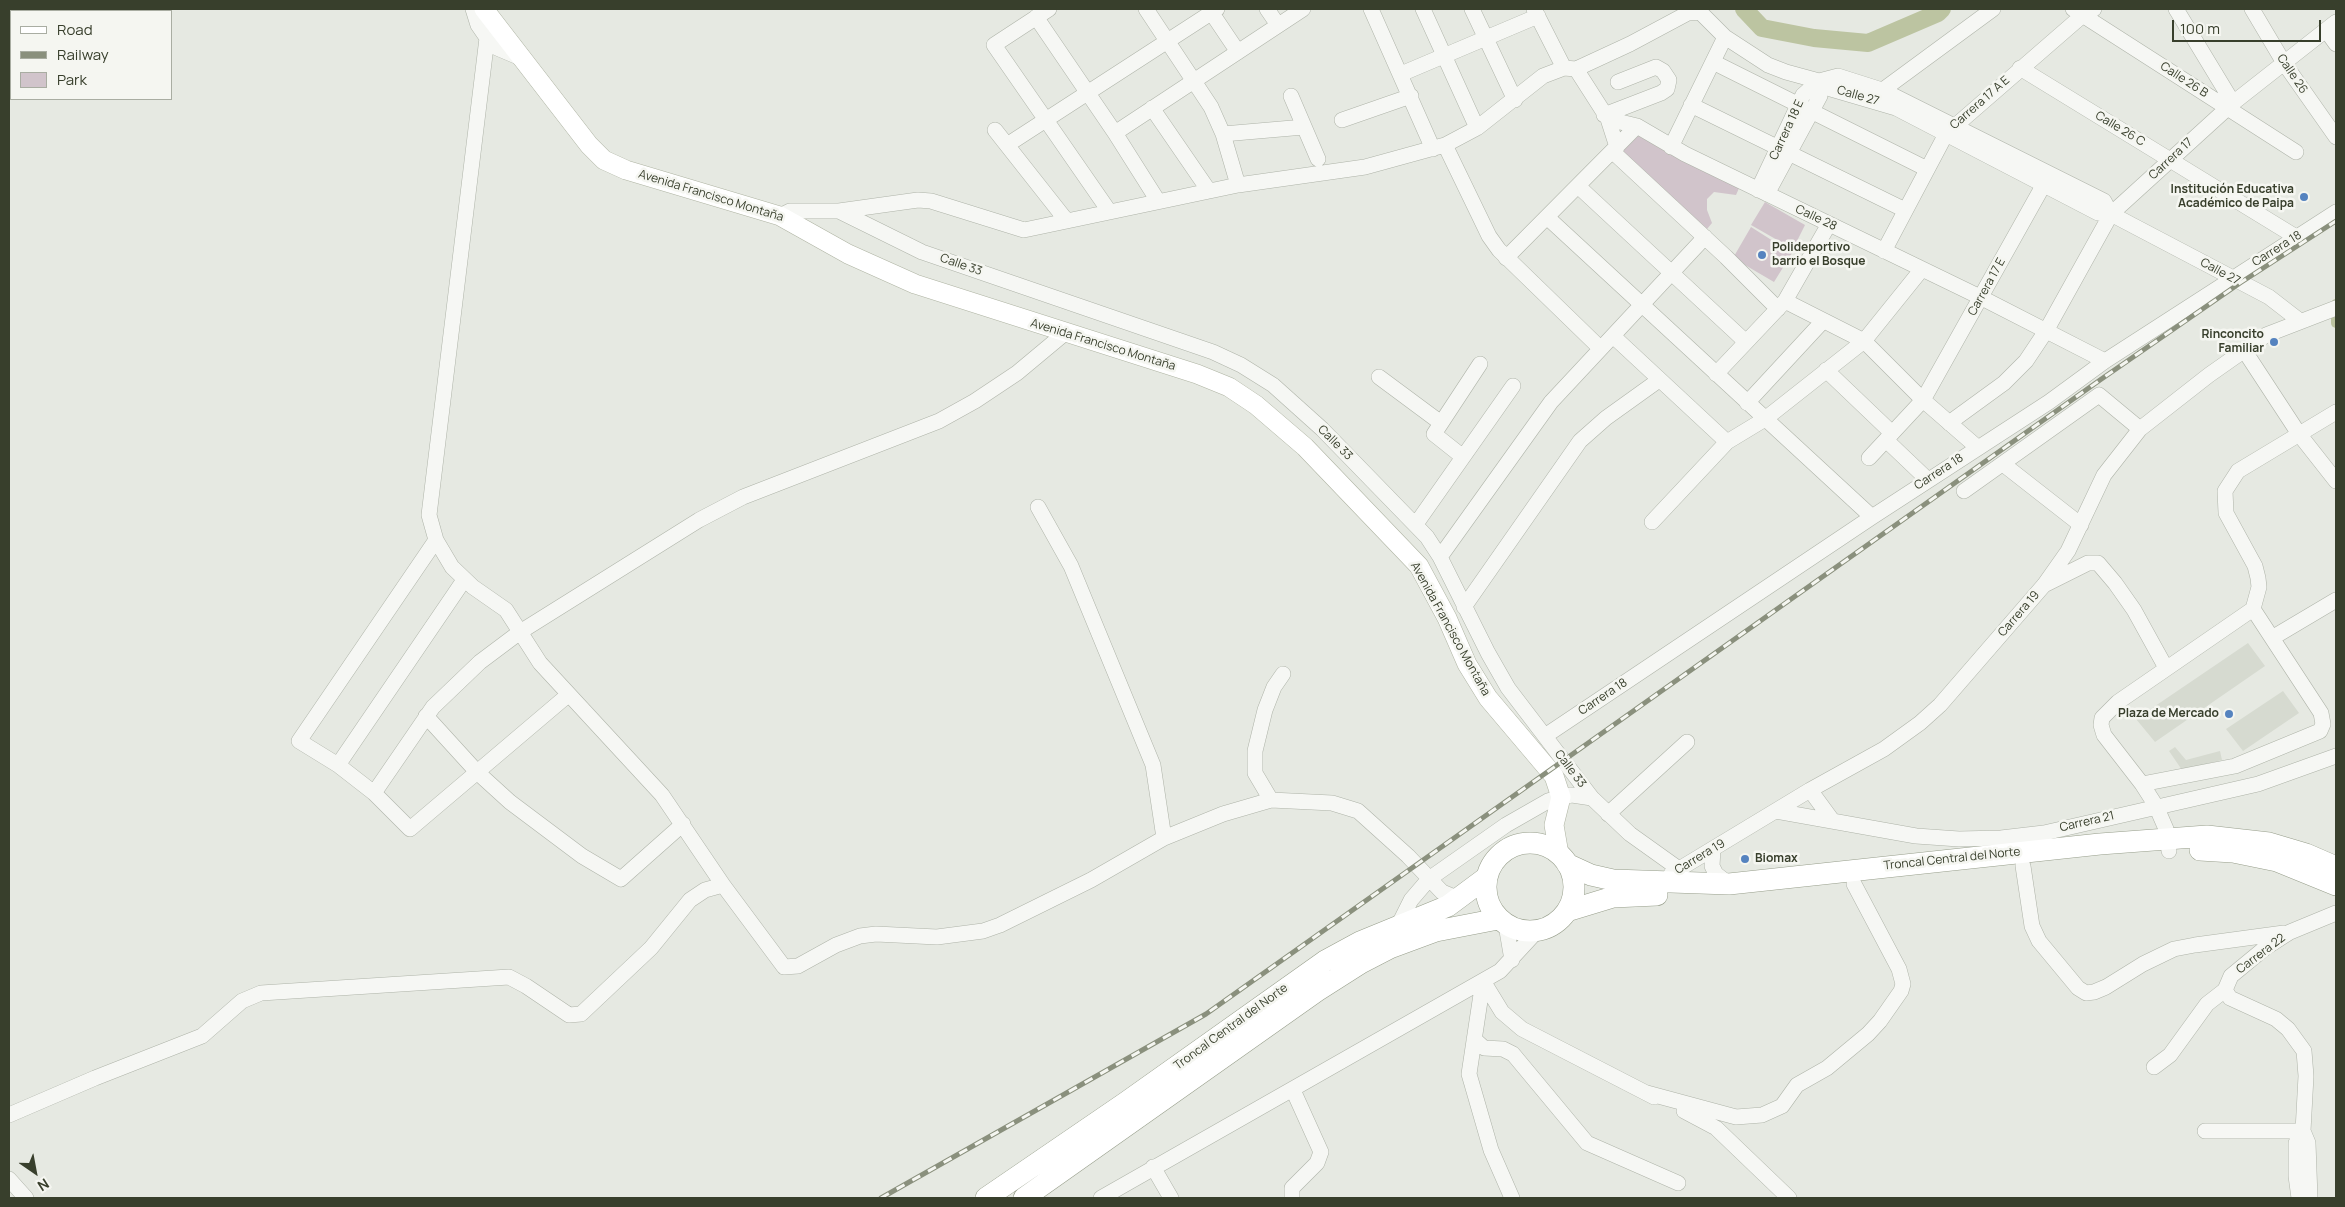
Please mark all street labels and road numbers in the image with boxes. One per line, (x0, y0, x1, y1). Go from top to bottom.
street label: Calle 26 (2274, 52, 2310, 96)
street label: Calle 26 B (2157, 59, 2211, 101)
street label: Carrera 17 A E (1947, 73, 2013, 133)
street label: Calle 27 (1835, 83, 1881, 109)
street label: Carrera 18 E (1767, 98, 1807, 162)
street label: Calle 26 C (2092, 109, 2148, 149)
street label: Carrera 17 (2146, 135, 2196, 183)
street label: Avenida Francisco Montaña (637, 167, 785, 225)
street label: Calle 28 (1793, 202, 1839, 234)
street label: Carrera 18 (2250, 228, 2304, 270)
street label: Calle 33 (938, 251, 984, 279)
street label: Carrera 17 E (1965, 256, 2009, 318)
street label: Calle 27 (2198, 256, 2242, 288)
street label: Avenida Francisco Montaña (1029, 316, 1177, 374)
street label: Calle 33 (1315, 423, 1355, 463)
street label: Carrera 18 (1912, 451, 1966, 493)
street label: Avenida Francisco Montaña (1407, 560, 1493, 698)
street label: Carrera 19 (1995, 588, 2043, 640)
street label: Carrera 18 (1576, 675, 1630, 719)
street label: Calle 33 (1551, 747, 1589, 791)
street label: Carrera 21 (2058, 809, 2116, 835)
street label: Carrera 19 (1672, 836, 1728, 878)
street label: Troncal Central del Norte (1883, 845, 2021, 873)
street label: Carrera 22 (2234, 931, 2288, 977)
street label: Troncal Central del Norte (1171, 981, 1291, 1073)

